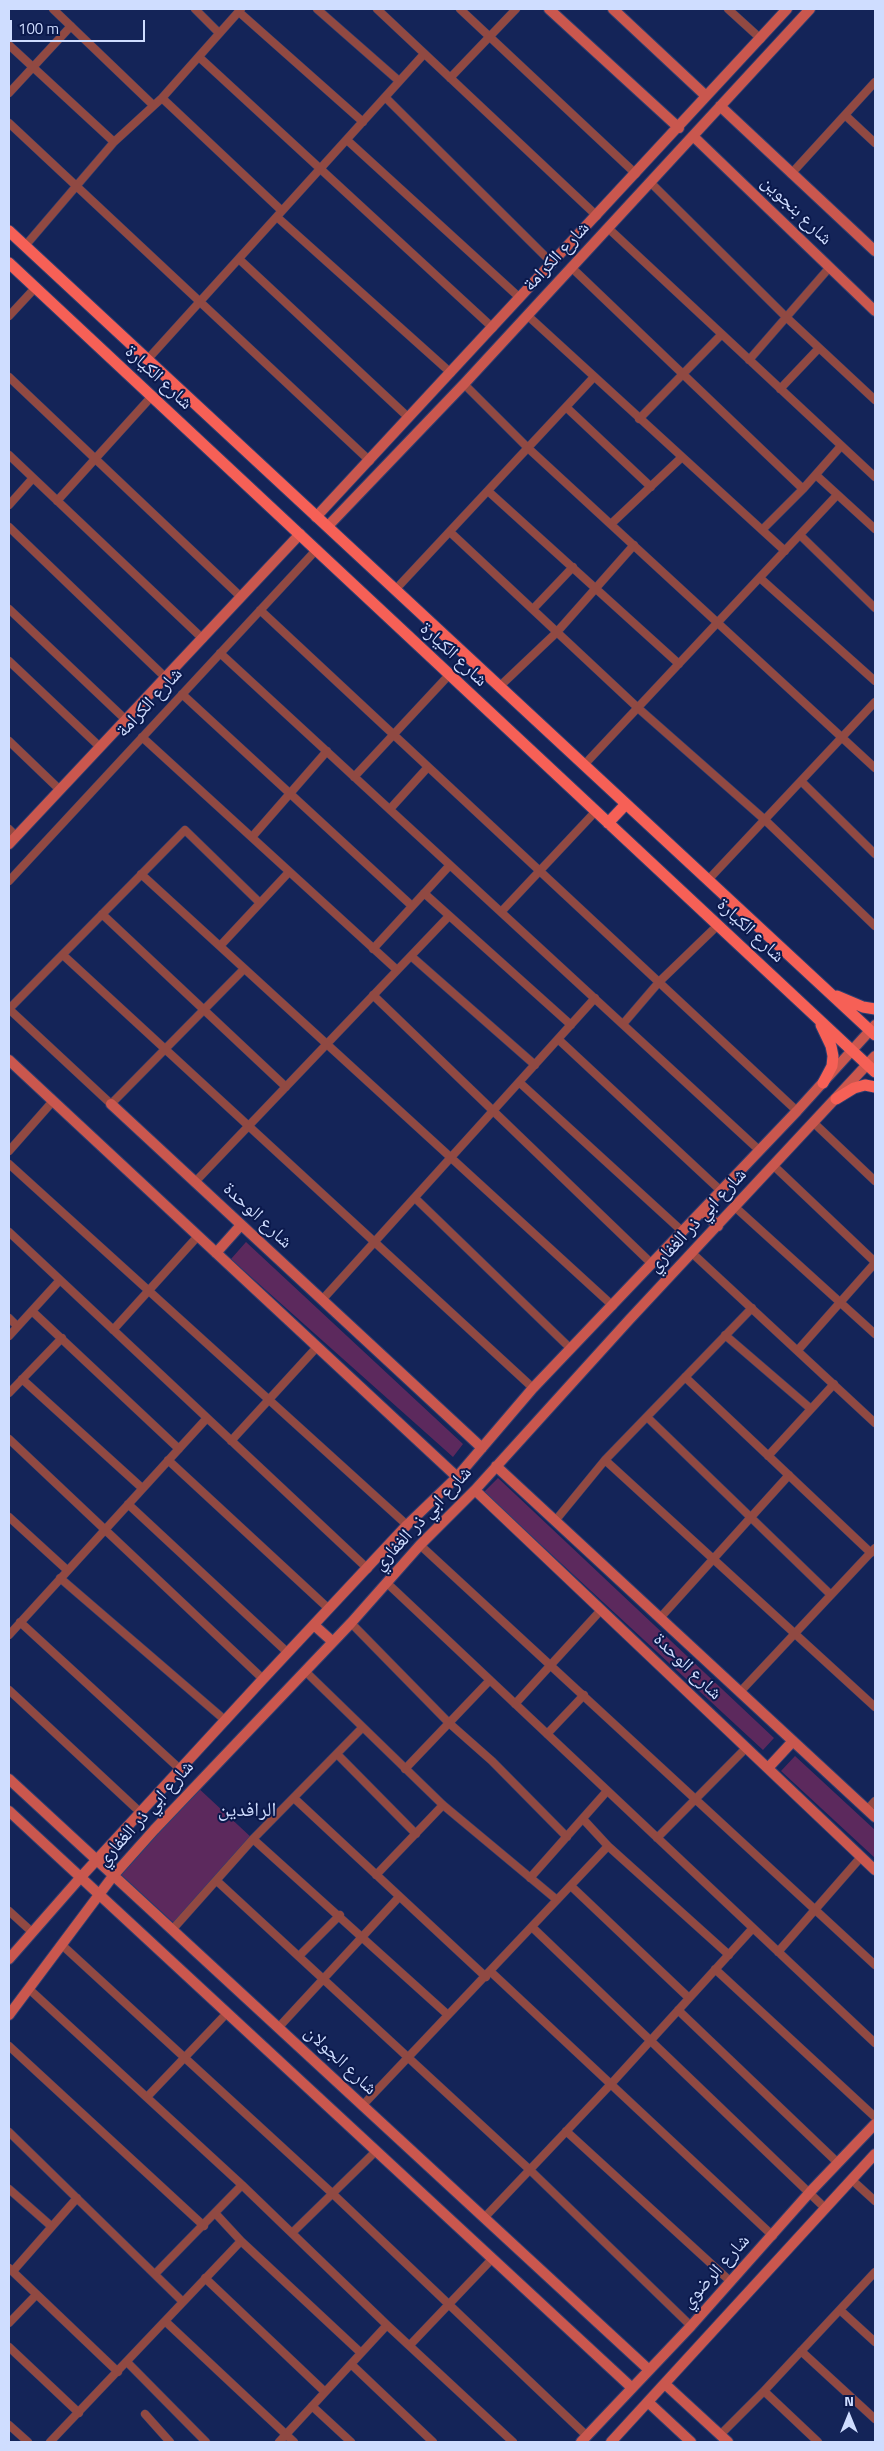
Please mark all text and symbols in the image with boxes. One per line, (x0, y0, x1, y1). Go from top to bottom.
scale bar (12, 10, 148, 42)
text: 100 m (18, 17, 59, 40)
street label: شارع بنجوين (756, 171, 836, 251)
street label: شارع الكرامة (519, 217, 595, 297)
street label: شارع الكيارة (119, 341, 197, 415)
street label: شارع الكيارة (414, 618, 492, 692)
street label: شارع الكرامة (112, 663, 188, 743)
street label: شارع الكيارة (711, 894, 789, 968)
street label: شارع ابي ذر الغفاري (644, 1164, 752, 1278)
street label: شارع الوحدة (218, 1178, 296, 1254)
street label: شارع ابي ذر الغفاري (369, 1462, 477, 1576)
street label: شارع الوحدة (648, 1629, 726, 1705)
street label: شارع ابي ذر الغفاري (93, 1756, 199, 1872)
district label: الرافدين (218, 1799, 276, 1823)
street label: شارع الجولان (299, 2022, 381, 2100)
street label: شارع الرضوي (677, 2230, 755, 2314)
text: N (844, 2390, 854, 2411)
north arrow (824, 2391, 874, 2441)

